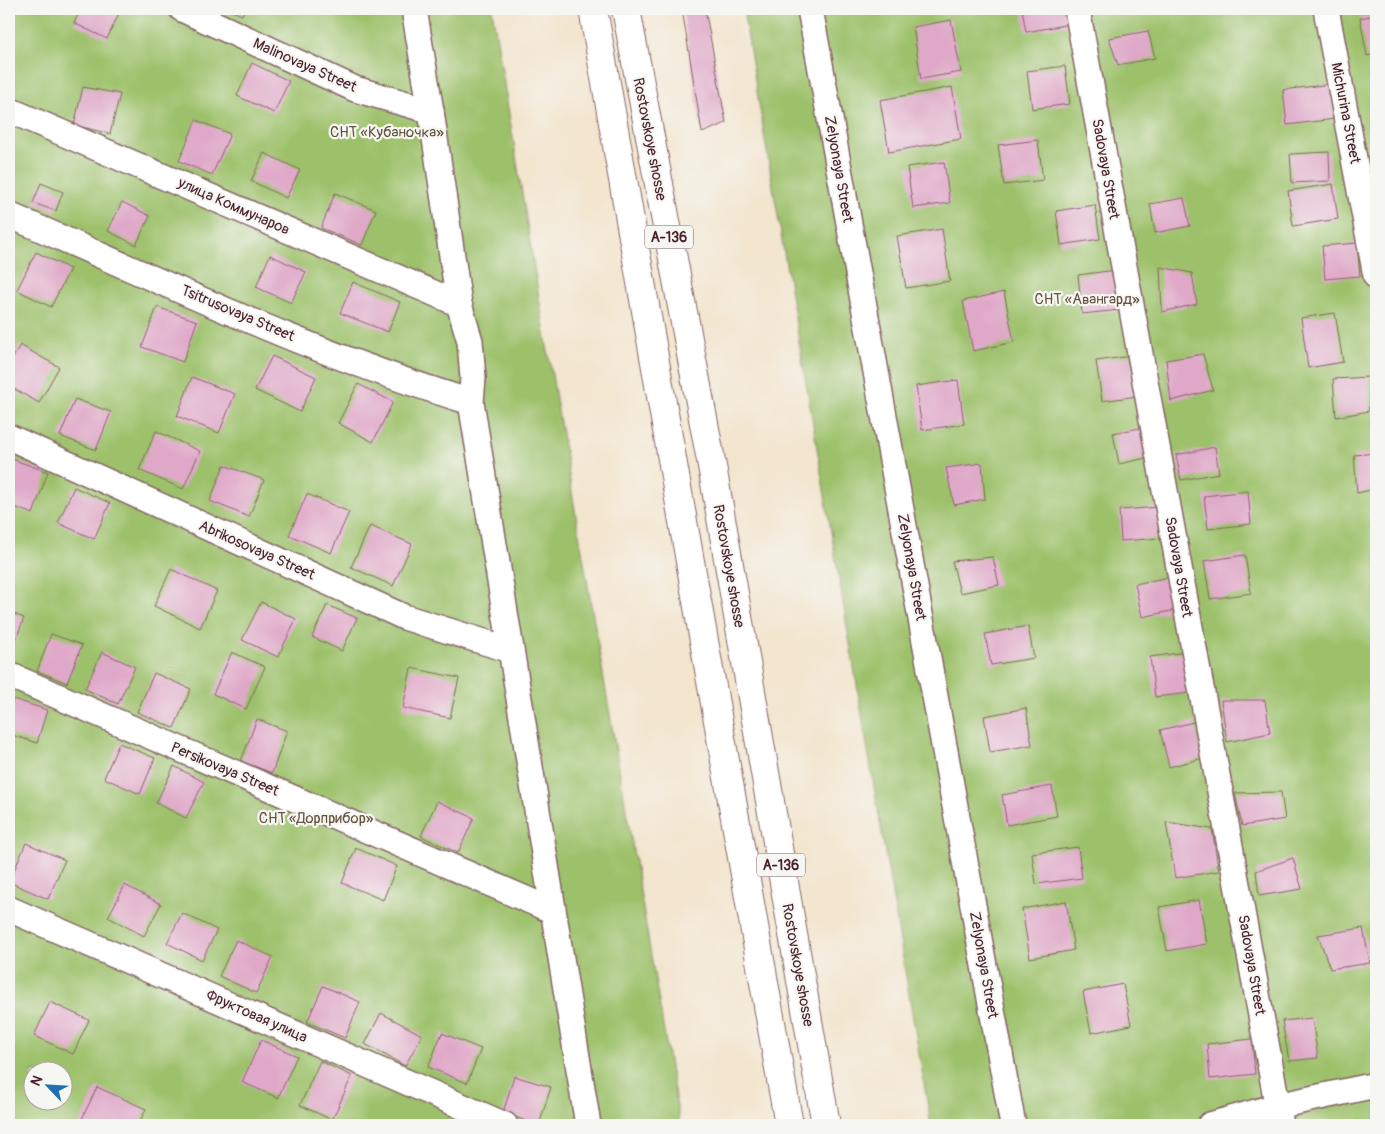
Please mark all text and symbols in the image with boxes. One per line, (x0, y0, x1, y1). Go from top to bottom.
street label: Malinovaya Street (250, 34, 361, 97)
street label: Michurina Street (1326, 61, 1365, 166)
street label: Rostovskoye shosse (628, 76, 671, 203)
street label: Zelyonaya Street (820, 114, 857, 225)
street label: Sadovaya Street (1087, 117, 1124, 222)
park label: СНТ «Кубаночка» (330, 123, 444, 142)
street label: улица Коммунаров (174, 173, 293, 240)
road number: А-136 (645, 226, 693, 248)
street label: Tsitrusovaya Street (178, 281, 298, 346)
park label: СНТ «Авангард» (1034, 290, 1140, 309)
street label: Rostovskoye shosse (708, 503, 749, 630)
street label: Zelyonaya Street (893, 512, 930, 623)
street label: Sadovaya Street (1160, 515, 1197, 620)
street label: Abrikosovaya Street (196, 516, 319, 585)
street label: Persikovaya Street (168, 738, 283, 801)
park label: СНТ «Дорприбор» (259, 809, 374, 828)
road number: А-136 (757, 854, 805, 876)
street label: Rostovskoye shosse (777, 902, 818, 1029)
street label: Zelyonaya Street (965, 910, 1002, 1021)
street label: Sadovaya Street (1233, 913, 1270, 1018)
street label: Фруктовая улица (203, 986, 310, 1047)
north arrow (22, 1062, 72, 1112)
text: N (27, 1073, 46, 1089)

